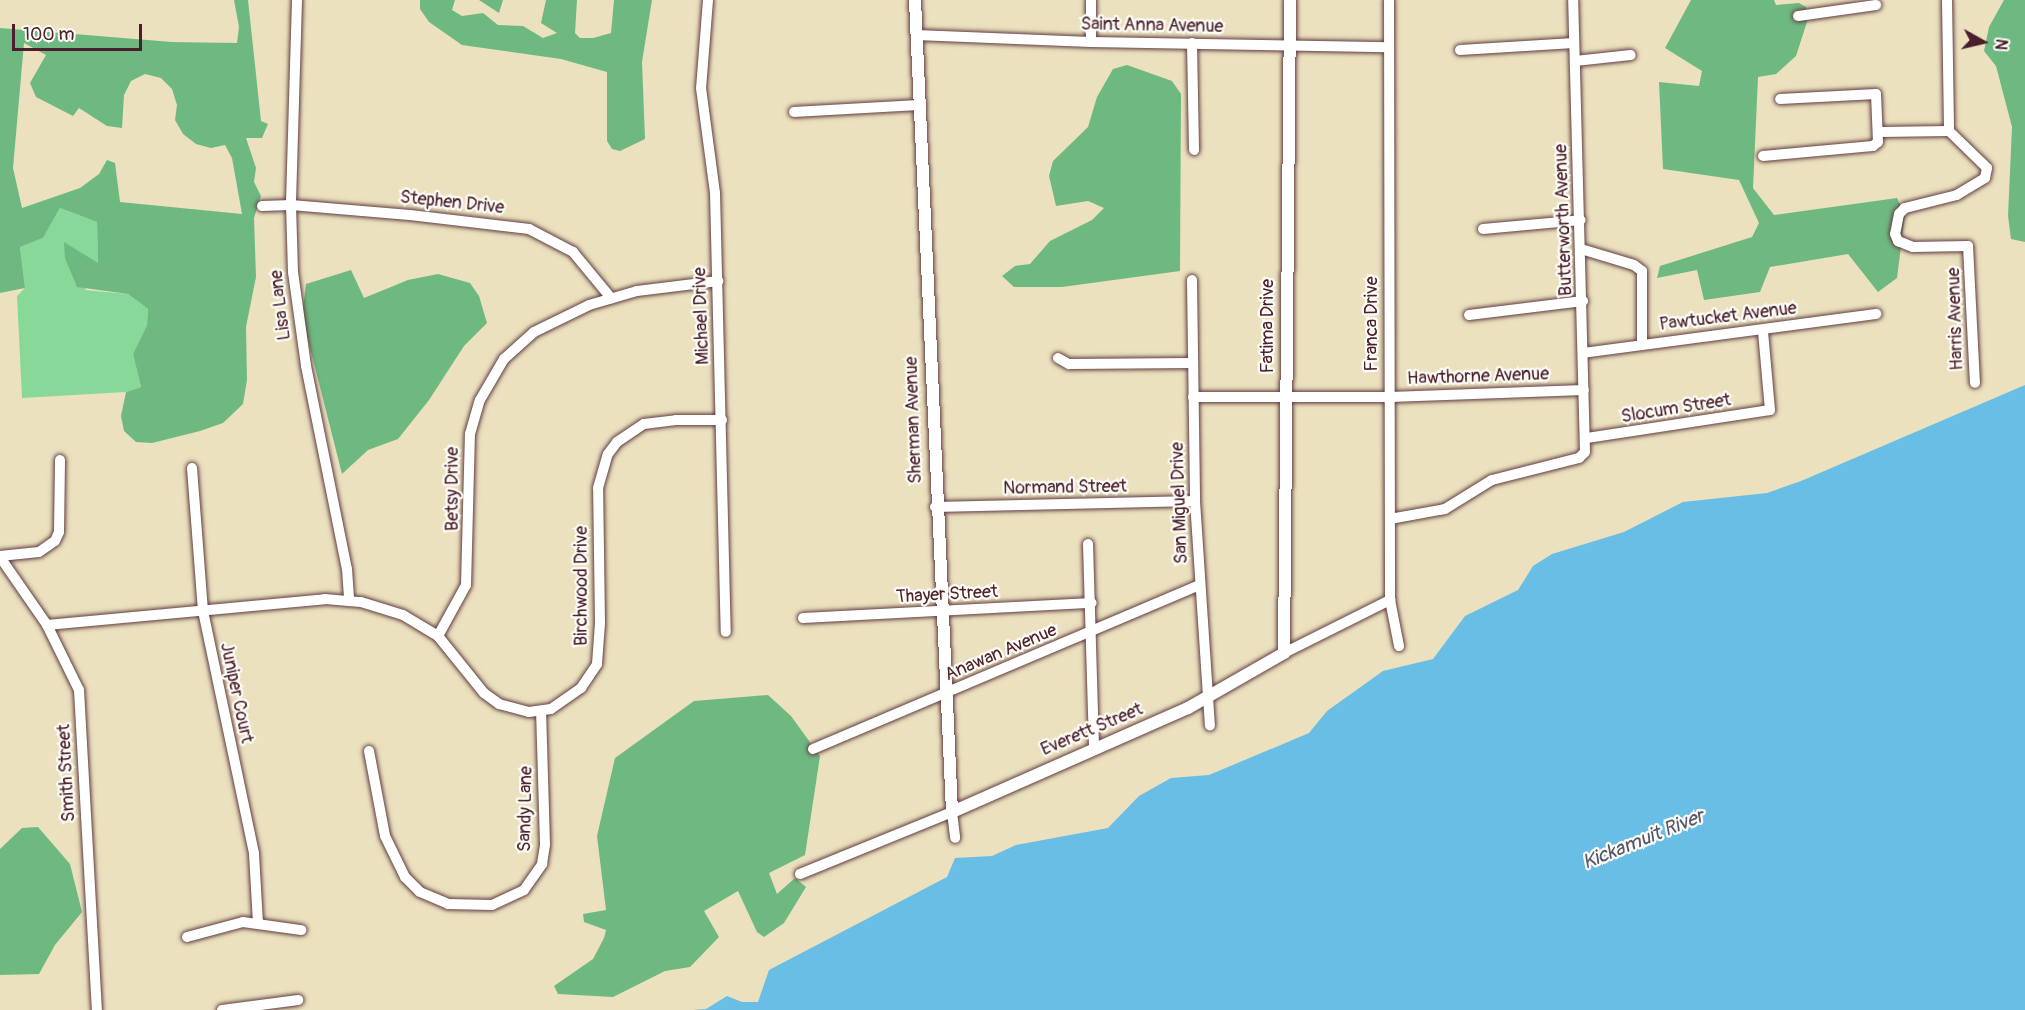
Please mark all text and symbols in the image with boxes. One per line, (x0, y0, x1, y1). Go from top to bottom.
scale bar (15, 12, 146, 50)
north arrow (1953, 12, 2013, 72)
street label: Saint Anna Avenue (1080, 14, 1224, 38)
text: 100 m (23, 23, 75, 46)
text: N (1990, 38, 2011, 51)
street label: Butterworth Avenue (1551, 144, 1577, 296)
street label: Stephen Drive (399, 187, 505, 219)
street label: Michael Drive (690, 267, 714, 365)
street label: Harris Avenue (1943, 267, 1969, 371)
street label: Lisa Lane (266, 269, 296, 341)
street label: Franca Drive (1361, 276, 1383, 372)
street label: Fatima Drive (1257, 279, 1279, 373)
street label: Pawtucket Avenue (1658, 298, 1798, 336)
street label: Sherman Avenue (901, 356, 927, 484)
street label: Hawthorne Avenue (1407, 364, 1549, 390)
street label: Slocum Street (1620, 390, 1732, 428)
street label: San Miguel Drive (1167, 442, 1193, 564)
street label: Betsy Drive (442, 447, 464, 531)
street label: Normand Street (1003, 476, 1127, 500)
street label: Birchwood Drive (571, 526, 593, 646)
street label: Thayer Street (895, 582, 999, 608)
street label: Anawan Avenue (942, 620, 1060, 686)
street label: Juniper Court (215, 641, 257, 745)
street label: Everett Street (1038, 699, 1146, 761)
street label: Smith Street (54, 723, 80, 823)
street label: Sandy Lane (514, 766, 538, 852)
water label: Kickamuit River (1579, 804, 1707, 874)

